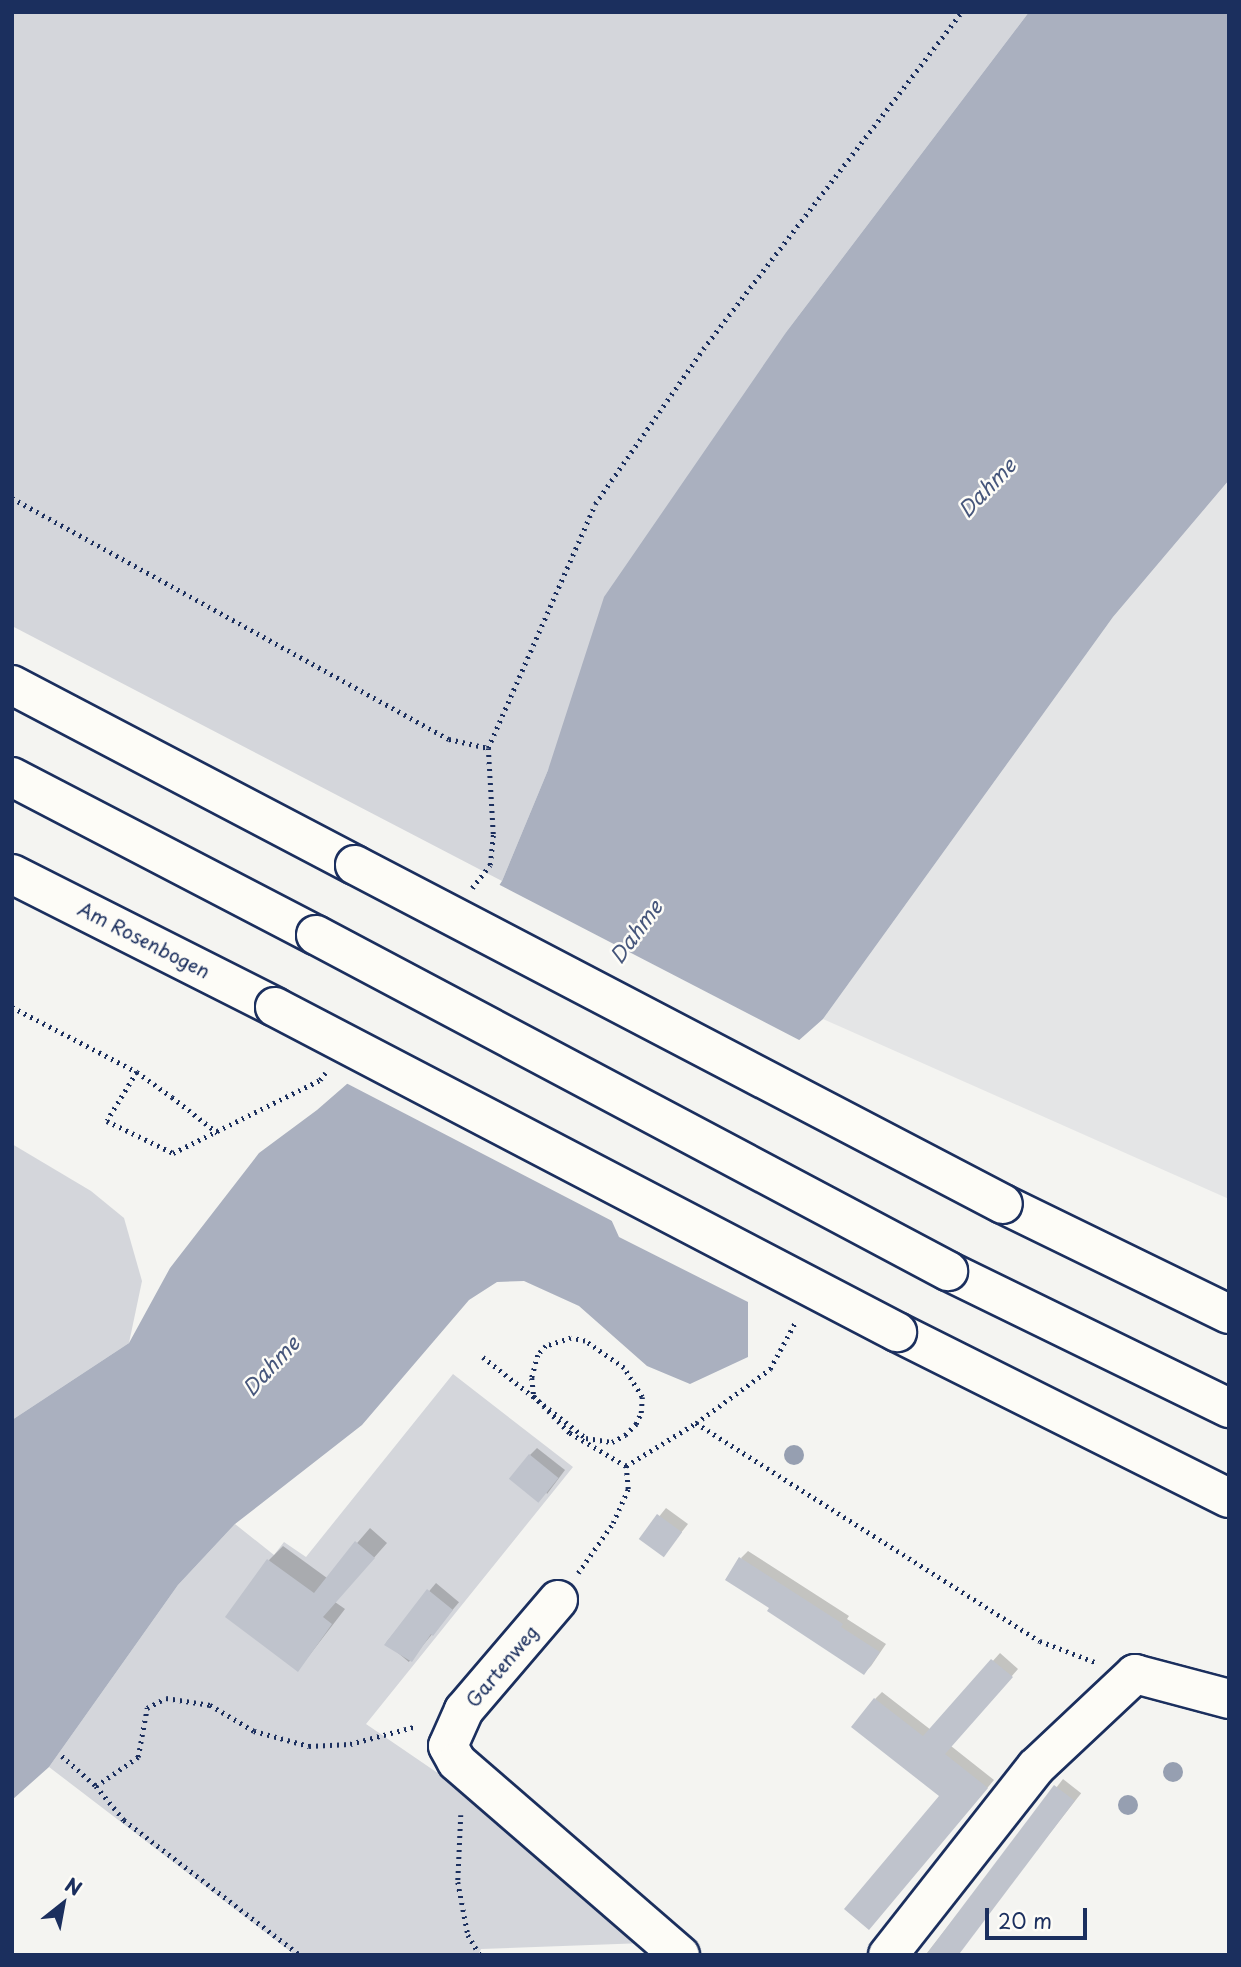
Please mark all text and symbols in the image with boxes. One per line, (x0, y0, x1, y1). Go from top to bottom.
water label: Dahme (952, 452, 1020, 522)
water label: Dahme (603, 895, 667, 967)
street label: Am Rosenbogen (73, 897, 215, 983)
water label: Dahme (236, 1330, 304, 1400)
street label: Gartenweg (461, 1620, 543, 1712)
north arrow (28, 1869, 98, 1939)
text: N (60, 1870, 87, 1902)
scale bar (989, 1894, 1090, 1938)
text: 20 m (998, 1904, 1052, 1936)

